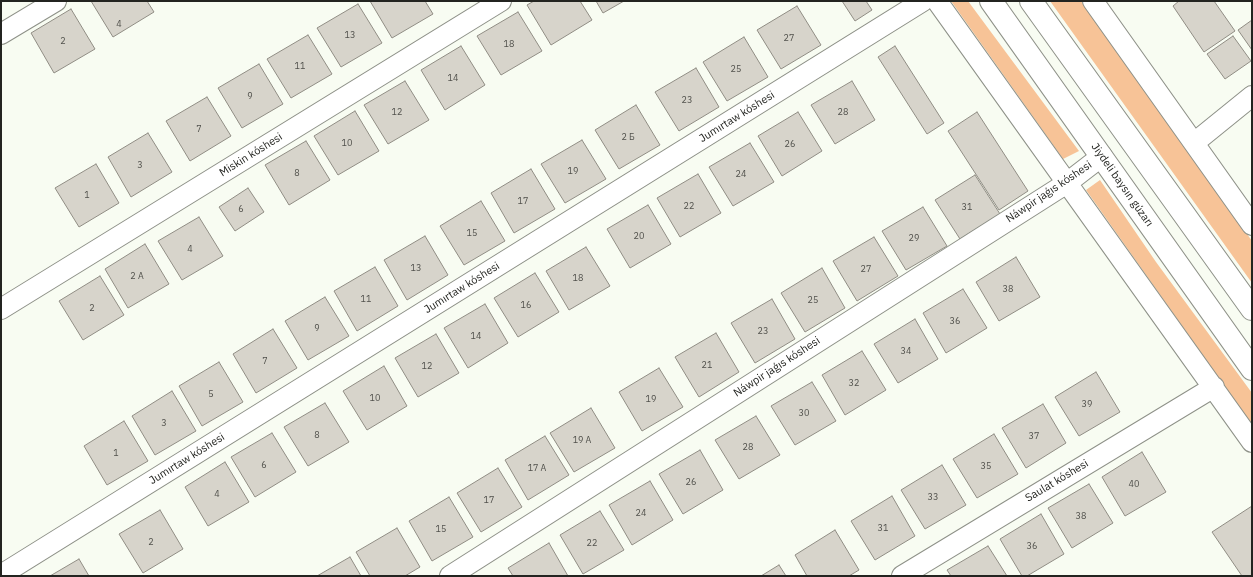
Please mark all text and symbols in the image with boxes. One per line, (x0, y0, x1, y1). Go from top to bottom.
house number: 4 (116, 19, 122, 29)
house number: 13 (345, 30, 355, 40)
house number: 27 (784, 33, 794, 43)
house number: 2 (60, 36, 66, 46)
house number: 18 (504, 39, 514, 49)
house number: 11 (295, 61, 305, 71)
house number: 25 (731, 64, 741, 74)
house number: 14 (448, 73, 458, 83)
street label: Jumırtaw kóshesi (697, 88, 777, 146)
house number: 9 (247, 91, 253, 101)
house number: 23 (682, 95, 692, 105)
house number: 12 (392, 107, 402, 117)
house number: 28 (838, 107, 848, 117)
house number: 7 (196, 124, 202, 134)
street label: Miskin kóshesi (217, 130, 285, 180)
house number: 2 Б (621, 132, 635, 142)
house number: 10 (342, 138, 352, 148)
house number: 26 (785, 139, 795, 149)
street label: Jiydeli baysın gúzarı (1088, 141, 1156, 229)
street label: Náwpir jaǵıs kóshesi (1004, 158, 1094, 226)
house number: 3 (137, 160, 143, 170)
house number: 19 (568, 166, 578, 176)
house number: 8 (294, 168, 300, 178)
house number: 24 (736, 169, 746, 179)
house number: 1 (84, 190, 90, 200)
house number: 17 (518, 196, 528, 206)
house number: 22 (684, 201, 694, 211)
house number: 31 (962, 202, 972, 212)
house number: 6 (238, 204, 244, 214)
house number: 15 (467, 228, 477, 238)
house number: 20 (634, 231, 644, 241)
house number: 29 (909, 233, 919, 243)
house number: 4 (187, 244, 193, 254)
street label: Jumırtaw kóshesi (422, 259, 502, 317)
house number: 13 (411, 263, 421, 273)
house number: 27 (861, 264, 871, 274)
house number: 2 А (130, 271, 144, 281)
house number: 18 (573, 273, 583, 283)
house number: 38 (1003, 284, 1013, 294)
house number: 11 (361, 294, 371, 304)
house number: 25 (808, 295, 818, 305)
house number: 16 (521, 300, 531, 310)
house number: 2 (89, 303, 95, 313)
house number: 36 (950, 316, 960, 326)
house number: 9 (314, 323, 320, 333)
house number: 23 (758, 326, 768, 336)
house number: 14 (471, 331, 481, 341)
street label: Náwpir jaǵıs kóshesi (731, 334, 823, 400)
house number: 34 (901, 346, 911, 356)
house number: 7 (262, 356, 268, 366)
house number: 21 (702, 360, 712, 370)
house number: 12 (422, 361, 432, 371)
house number: 32 (849, 378, 859, 388)
house number: 5 (208, 389, 214, 399)
house number: 10 (370, 393, 380, 403)
house number: 19 (646, 394, 656, 404)
house number: 39 (1082, 399, 1092, 409)
house number: 30 (799, 408, 809, 418)
house number: 3 (161, 418, 167, 428)
street label: Jumırtaw kóshesi (147, 430, 227, 488)
house number: 8 (314, 430, 320, 440)
house number: 37 (1029, 431, 1039, 441)
house number: 19 А (573, 435, 591, 445)
house number: 28 (743, 442, 753, 452)
house number: 1 (113, 448, 119, 458)
street label: Saulat kóshesi (1023, 457, 1091, 505)
house number: 6 (261, 460, 267, 470)
house number: 35 (981, 461, 991, 471)
house number: 17 А (528, 463, 546, 473)
house number: 26 (686, 477, 696, 487)
house number: 40 (1129, 479, 1139, 489)
house number: 4 (214, 489, 220, 499)
house number: 33 (928, 492, 938, 502)
house number: 17 (484, 495, 494, 505)
house number: 24 (636, 508, 646, 518)
house number: 38 (1076, 511, 1086, 521)
house number: 31 (878, 523, 888, 533)
house number: 15 (436, 524, 446, 534)
house number: 2 (148, 537, 154, 547)
house number: 22 (587, 538, 597, 548)
house number: 36 (1027, 541, 1037, 551)

